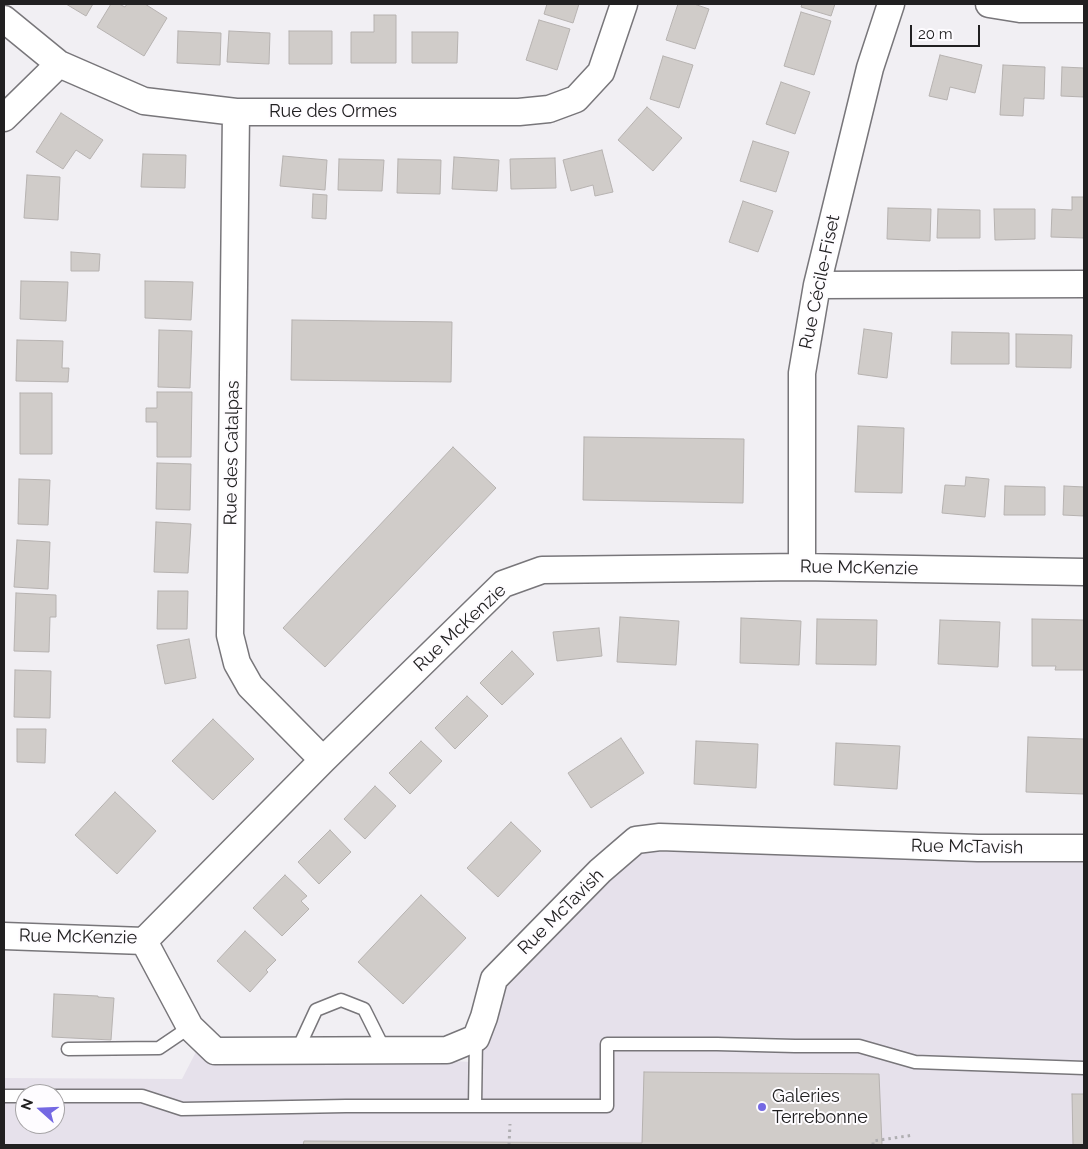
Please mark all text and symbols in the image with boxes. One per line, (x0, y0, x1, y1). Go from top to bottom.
scale bar (913, 15, 983, 47)
text: 20 m (918, 25, 953, 43)
street label: Rue des Ormes (269, 101, 397, 123)
street label: Rue Cécile-Fiset (795, 213, 845, 351)
street label: Rue des Catalpas (220, 380, 244, 526)
street label: Rue McKenzie (800, 556, 918, 580)
street label: Rue McKenzie (409, 580, 511, 676)
street label: Rue McTavish (911, 835, 1023, 859)
street label: Rue McTavish (514, 865, 608, 959)
street label: Rue McKenzie (19, 925, 137, 949)
north arrow (15, 1084, 65, 1134)
place label: Galeries Terrebonne (772, 1086, 868, 1128)
text: N (17, 1096, 36, 1112)
marker: Galeries Terrebonne (756, 1101, 768, 1113)

